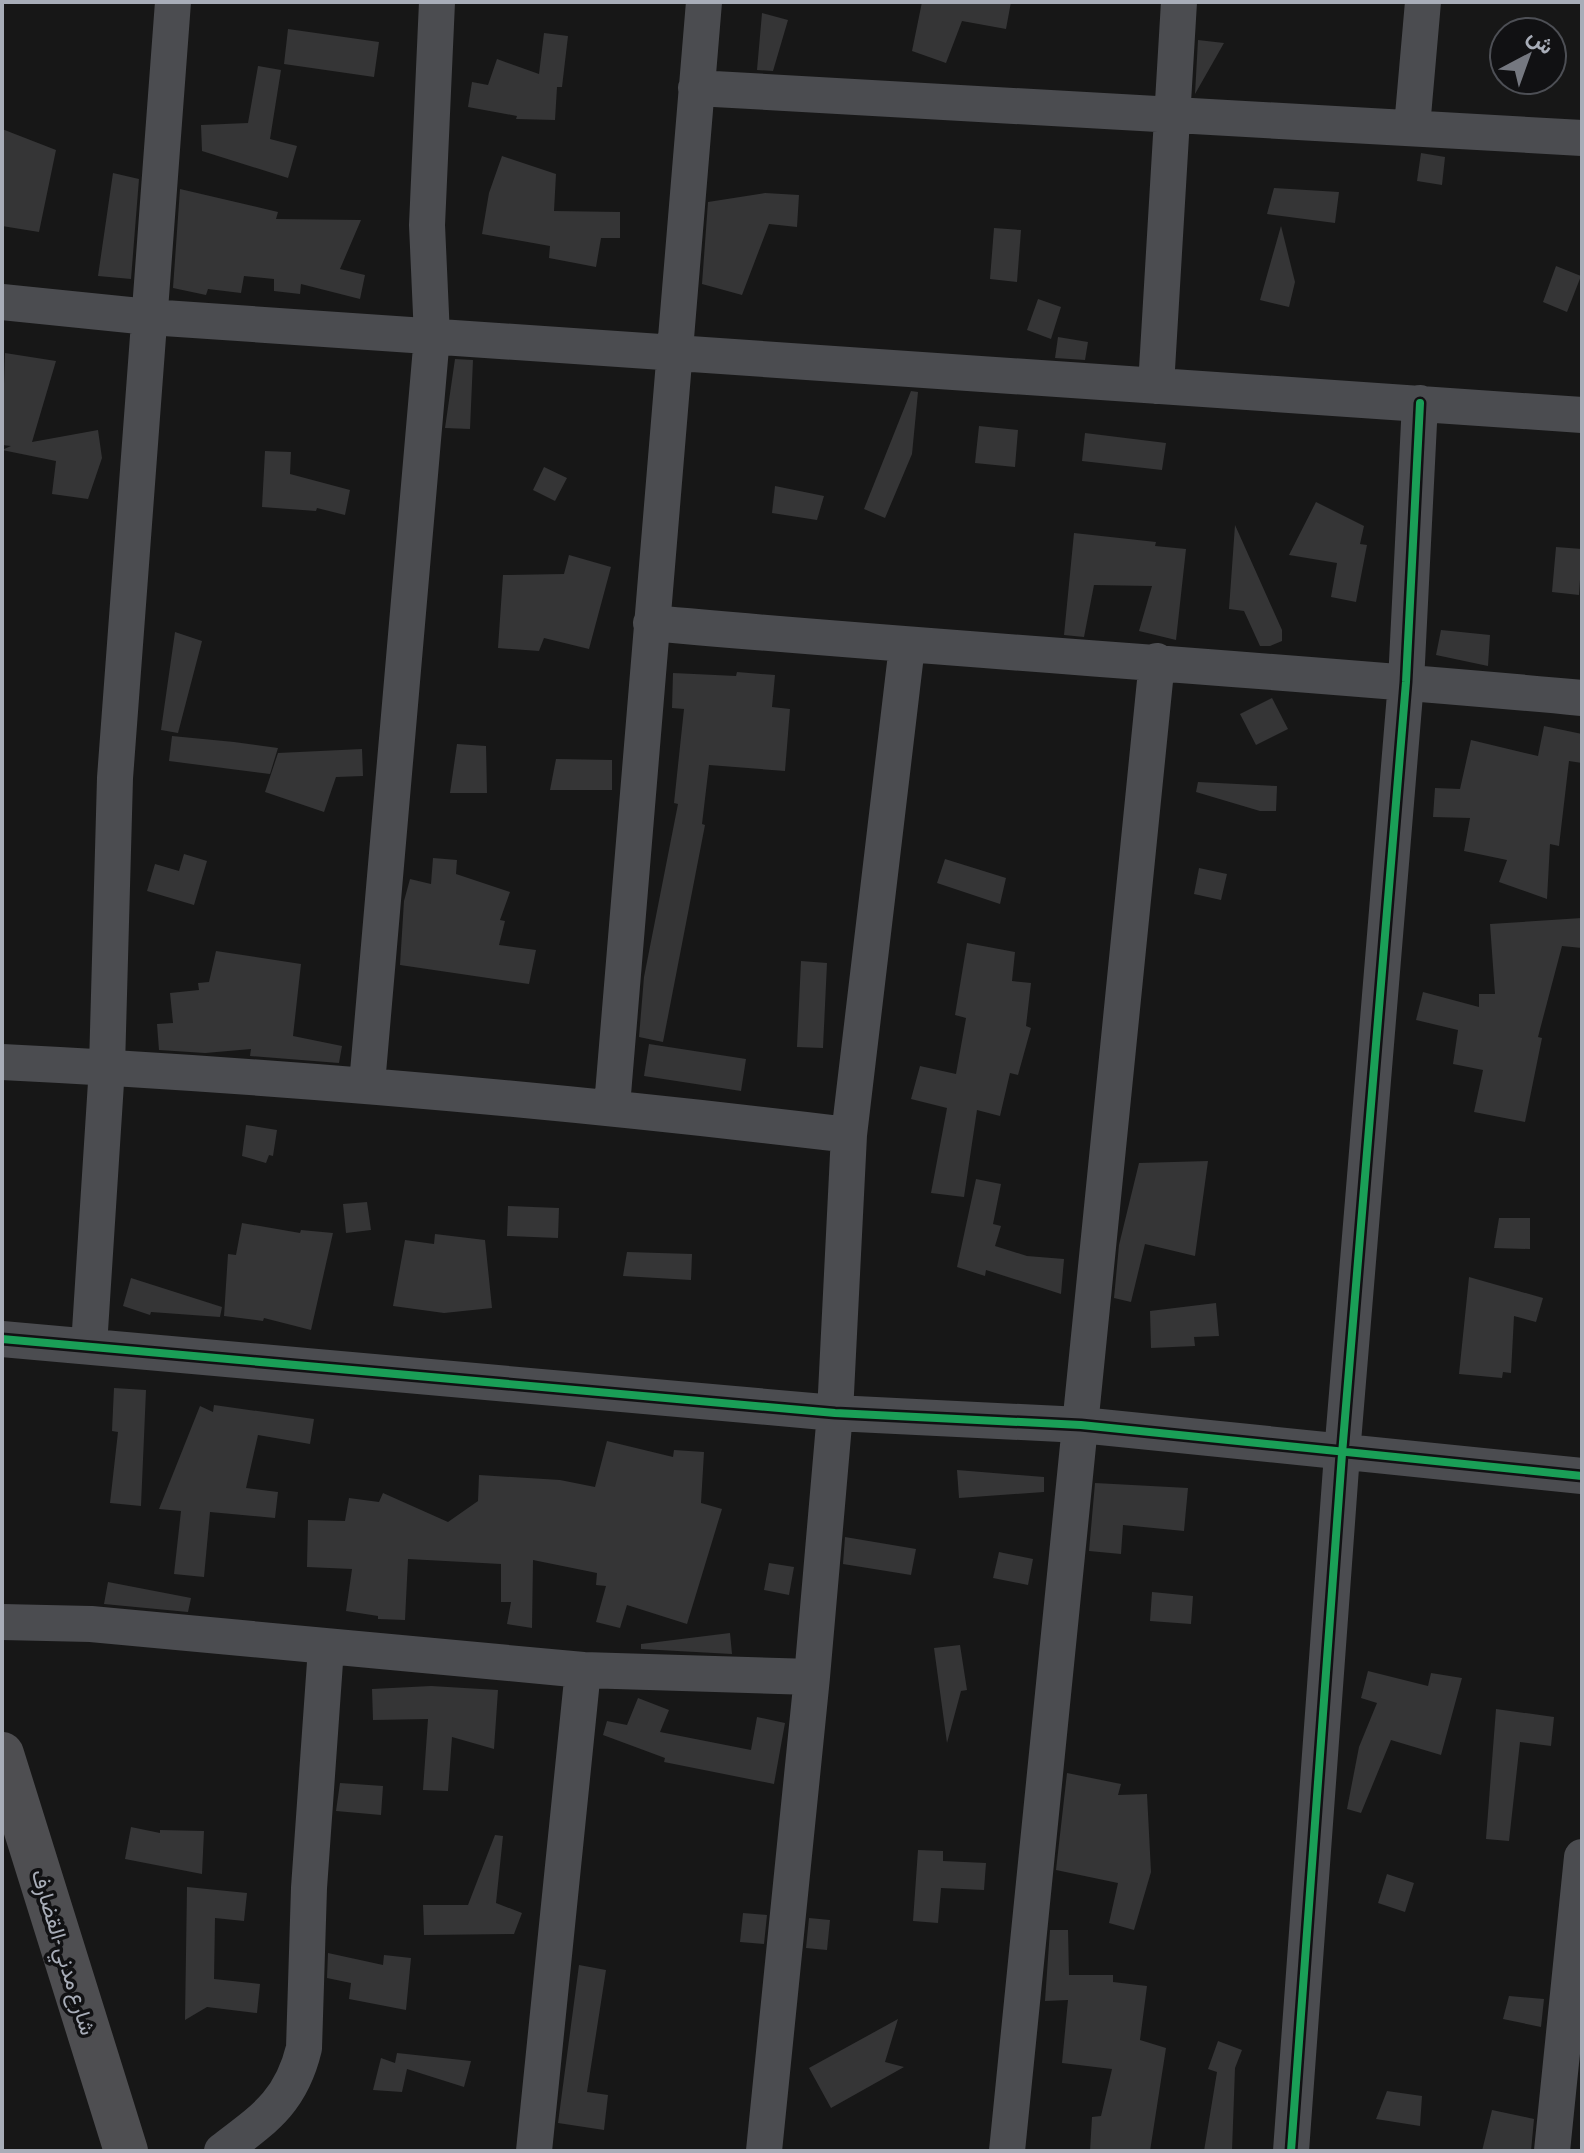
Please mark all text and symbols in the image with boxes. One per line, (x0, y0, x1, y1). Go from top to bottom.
north arrow (1488, 16, 1568, 96)
text: ش (1522, 22, 1560, 60)
street label: شارع مدني -القضارف (21, 1866, 102, 2040)

